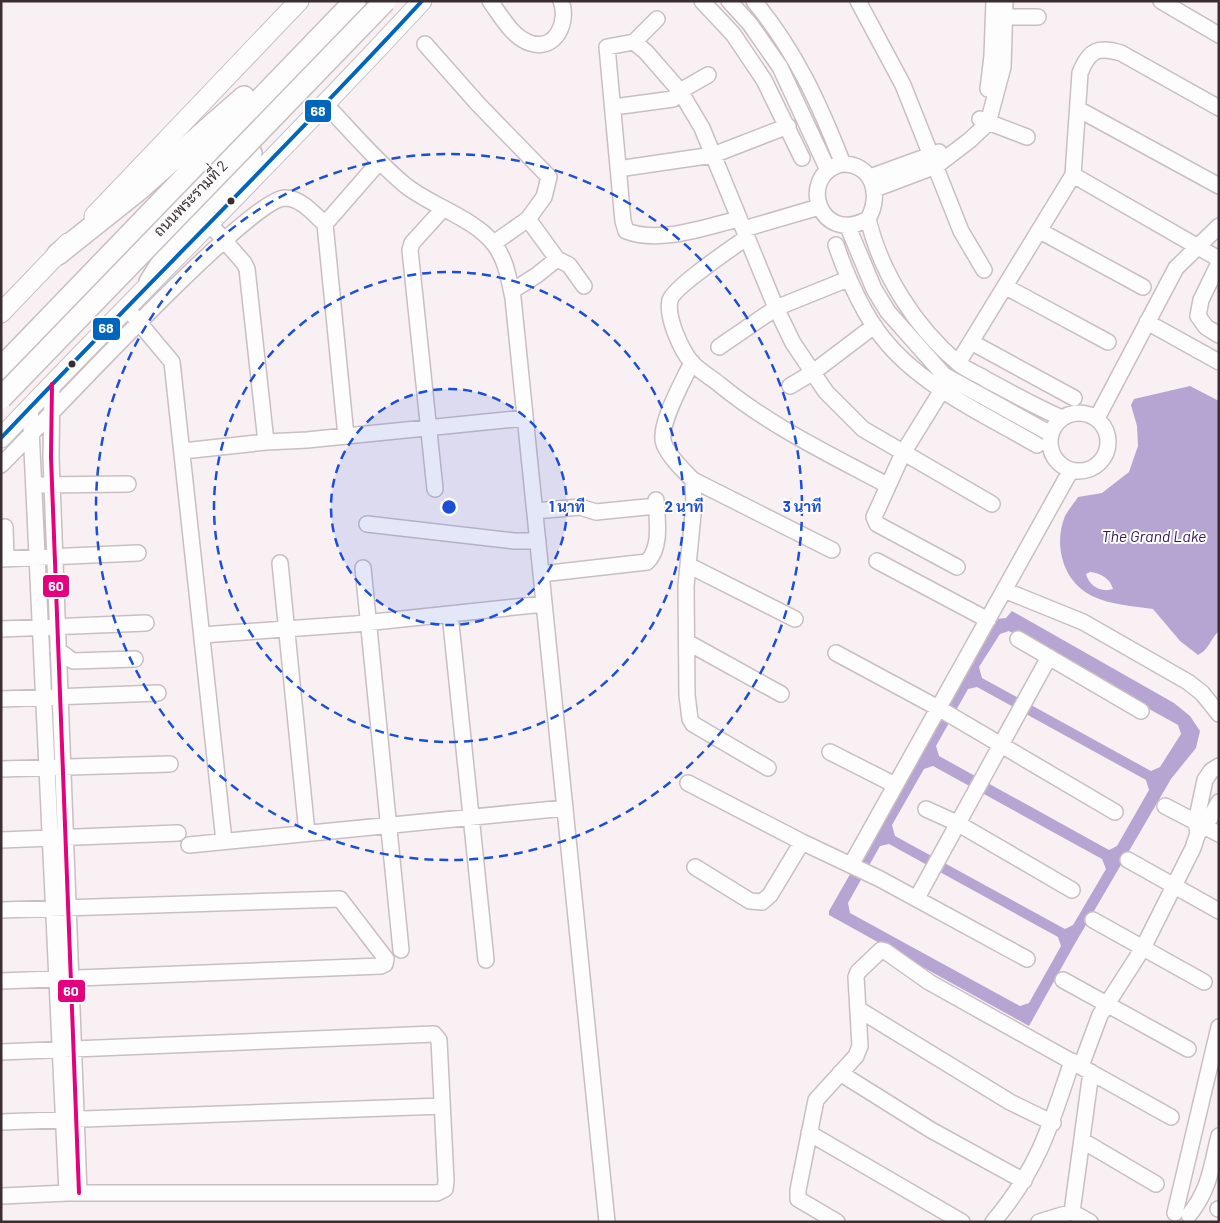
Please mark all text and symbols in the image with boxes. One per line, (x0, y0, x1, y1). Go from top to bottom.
line badge: 68 (304, 99, 332, 123)
text: 68 (310, 102, 326, 119)
street label: ถนนพระรามที่ 2 (146, 153, 231, 240)
unlabelled marker (226, 196, 236, 206)
line badge: 68 (92, 317, 121, 341)
text: 68 (98, 319, 114, 336)
unlabelled marker (67, 359, 77, 369)
text: 1 นาที (549, 497, 585, 515)
text: 2 นาที (665, 497, 704, 515)
text: 3 นาที (783, 497, 821, 515)
centre of rings (440, 498, 458, 516)
water label: The Grand Lake (1102, 526, 1206, 545)
line badge: 60 (42, 574, 70, 598)
text: 60 (48, 577, 64, 594)
line badge: 60 (57, 979, 86, 1003)
text: 60 (63, 982, 79, 999)

